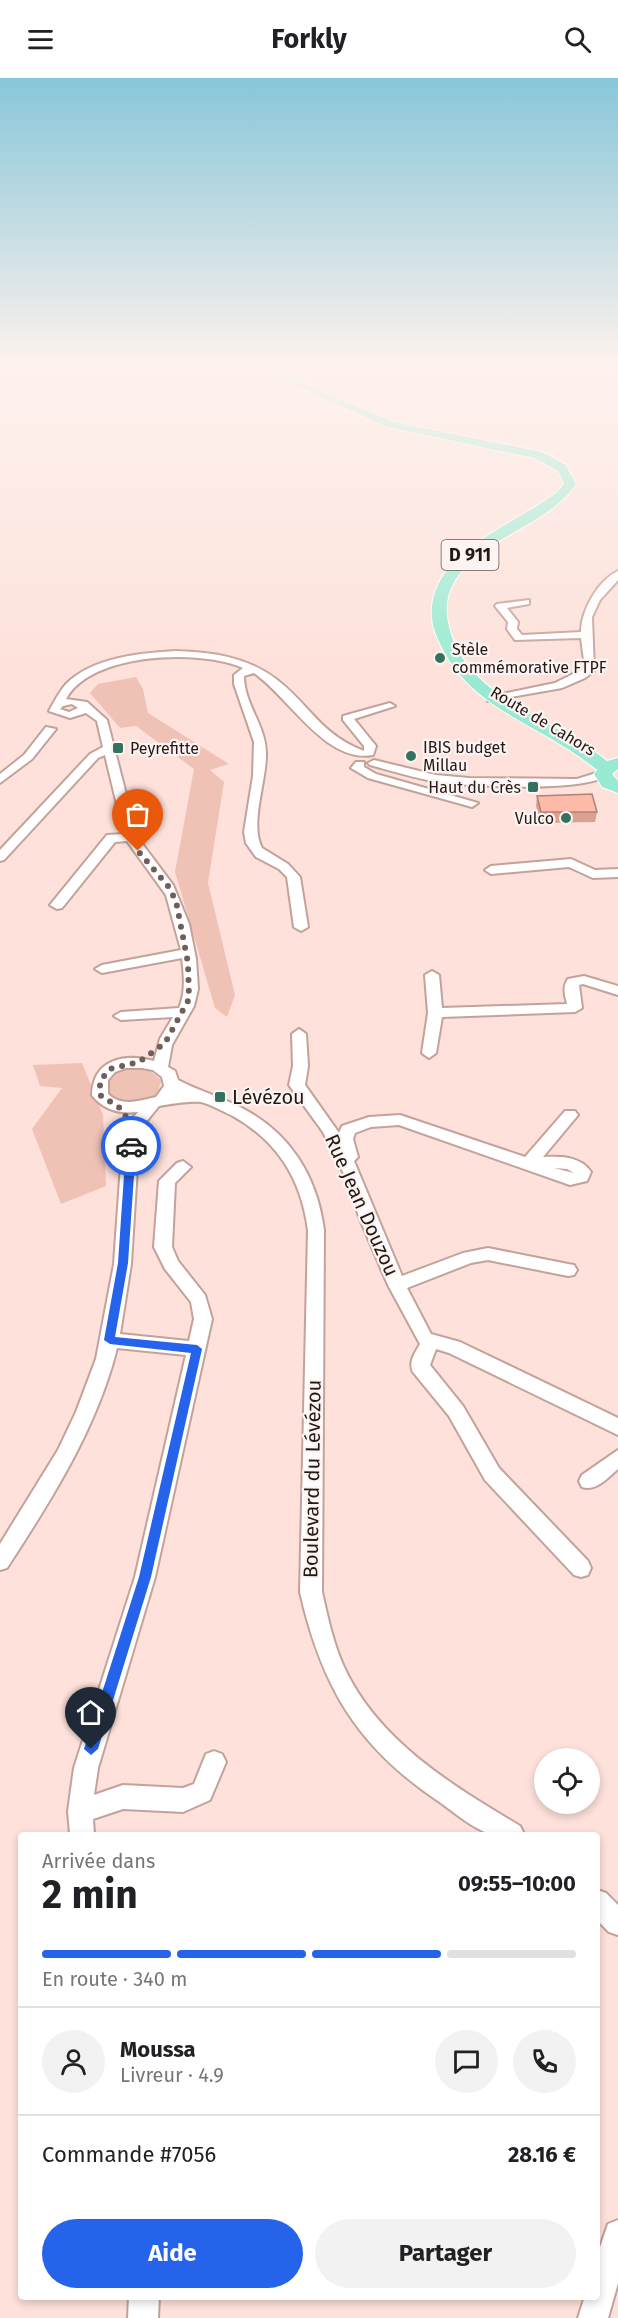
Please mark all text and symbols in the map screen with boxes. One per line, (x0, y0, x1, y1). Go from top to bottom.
icon: menu (24, 23, 57, 56)
text: Forkly (271, 23, 347, 55)
icon: search (561, 23, 594, 56)
road number: D 911 (442, 540, 498, 570)
place label: Stèle commémorative FTPF (452, 640, 607, 677)
marker: Stèle commémorative FTPF (433, 651, 447, 665)
street label: Route de Cahors (487, 682, 599, 760)
place label: IBIS budget Millau (423, 738, 506, 775)
place label: Peyrefitte (130, 739, 199, 758)
marker: Peyrefitte (111, 741, 125, 755)
marker: IBIS budget Millau (404, 749, 418, 763)
place label: Haut du Crès (428, 778, 521, 797)
marker: Haut du Crès (526, 780, 540, 794)
pin (112, 789, 163, 851)
icon: bag (121, 798, 154, 831)
place label: Vulco (515, 809, 554, 828)
marker: Vulco (559, 811, 573, 825)
place label: Lévézou (232, 1085, 305, 1109)
marker: Lévézou (213, 1090, 227, 1104)
courier (101, 1116, 161, 1176)
icon: car (115, 1130, 148, 1163)
street label: Rue Jean Douzou (320, 1130, 404, 1280)
street label: Boulevard du Lévézou (298, 1380, 326, 1578)
pin (65, 1687, 116, 1749)
icon: home (74, 1696, 107, 1729)
map controls (534, 1748, 600, 1814)
button: locate (534, 1748, 600, 1814)
text: Arrivée dans (42, 1849, 155, 1873)
text: 09:55–10:00 (458, 1870, 576, 1897)
text: 2 min (42, 1872, 138, 1918)
text: En route · 340 m (42, 1967, 187, 1991)
button: person (42, 2030, 105, 2093)
button: chat (435, 2030, 498, 2093)
button: phone (513, 2030, 576, 2093)
text: Moussa (120, 2036, 196, 2063)
text: Livreur · 4.9 (120, 2063, 224, 2087)
text: Commande #7056 (42, 2141, 216, 2168)
text: 28.16 € (508, 2141, 576, 2168)
button: Aide (42, 2219, 303, 2288)
button: Partager (315, 2219, 576, 2288)

